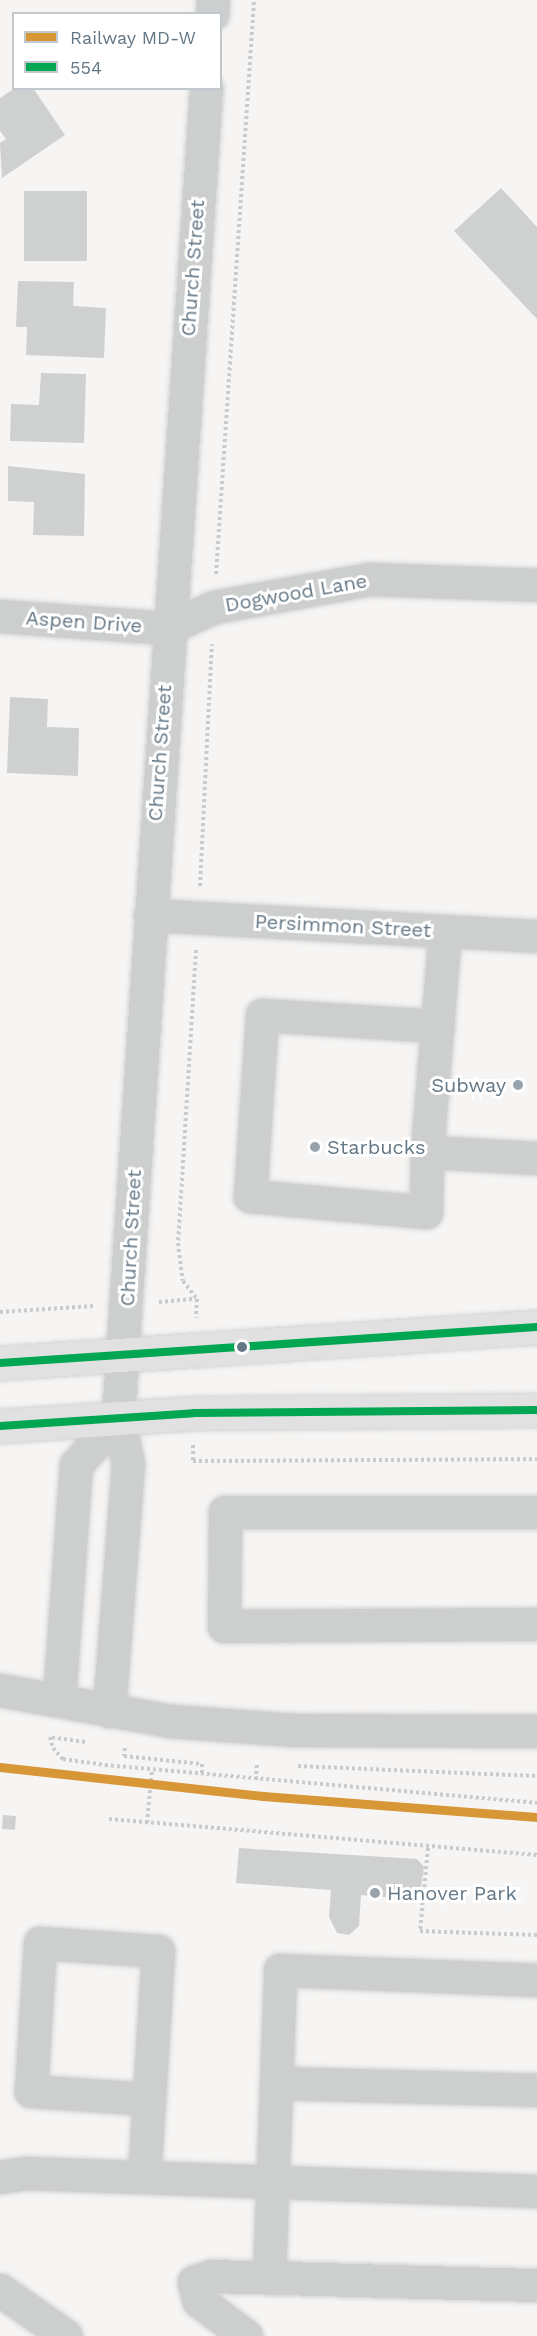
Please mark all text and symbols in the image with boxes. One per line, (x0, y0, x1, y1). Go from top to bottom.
legend (12, 12, 222, 90)
text: Railway MD-W (70, 27, 196, 48)
text: 554 (70, 57, 102, 78)
street label: Church Street (176, 199, 210, 337)
street label: Dogwood Lane (223, 569, 369, 617)
street label: Aspen Drive (25, 606, 143, 638)
street label: Church Street (143, 684, 177, 822)
street label: Persimmon Street (254, 909, 432, 943)
place label: Subway (431, 1073, 506, 1097)
marker: Subway (511, 1078, 525, 1092)
place label: Starbucks (327, 1135, 425, 1159)
marker: Starbucks (308, 1140, 322, 1154)
street label: Church Street (115, 1169, 147, 1307)
unlabelled marker (236, 1341, 248, 1353)
place label: Hanover Park (387, 1881, 517, 1905)
marker: Hanover Park (368, 1886, 382, 1900)

